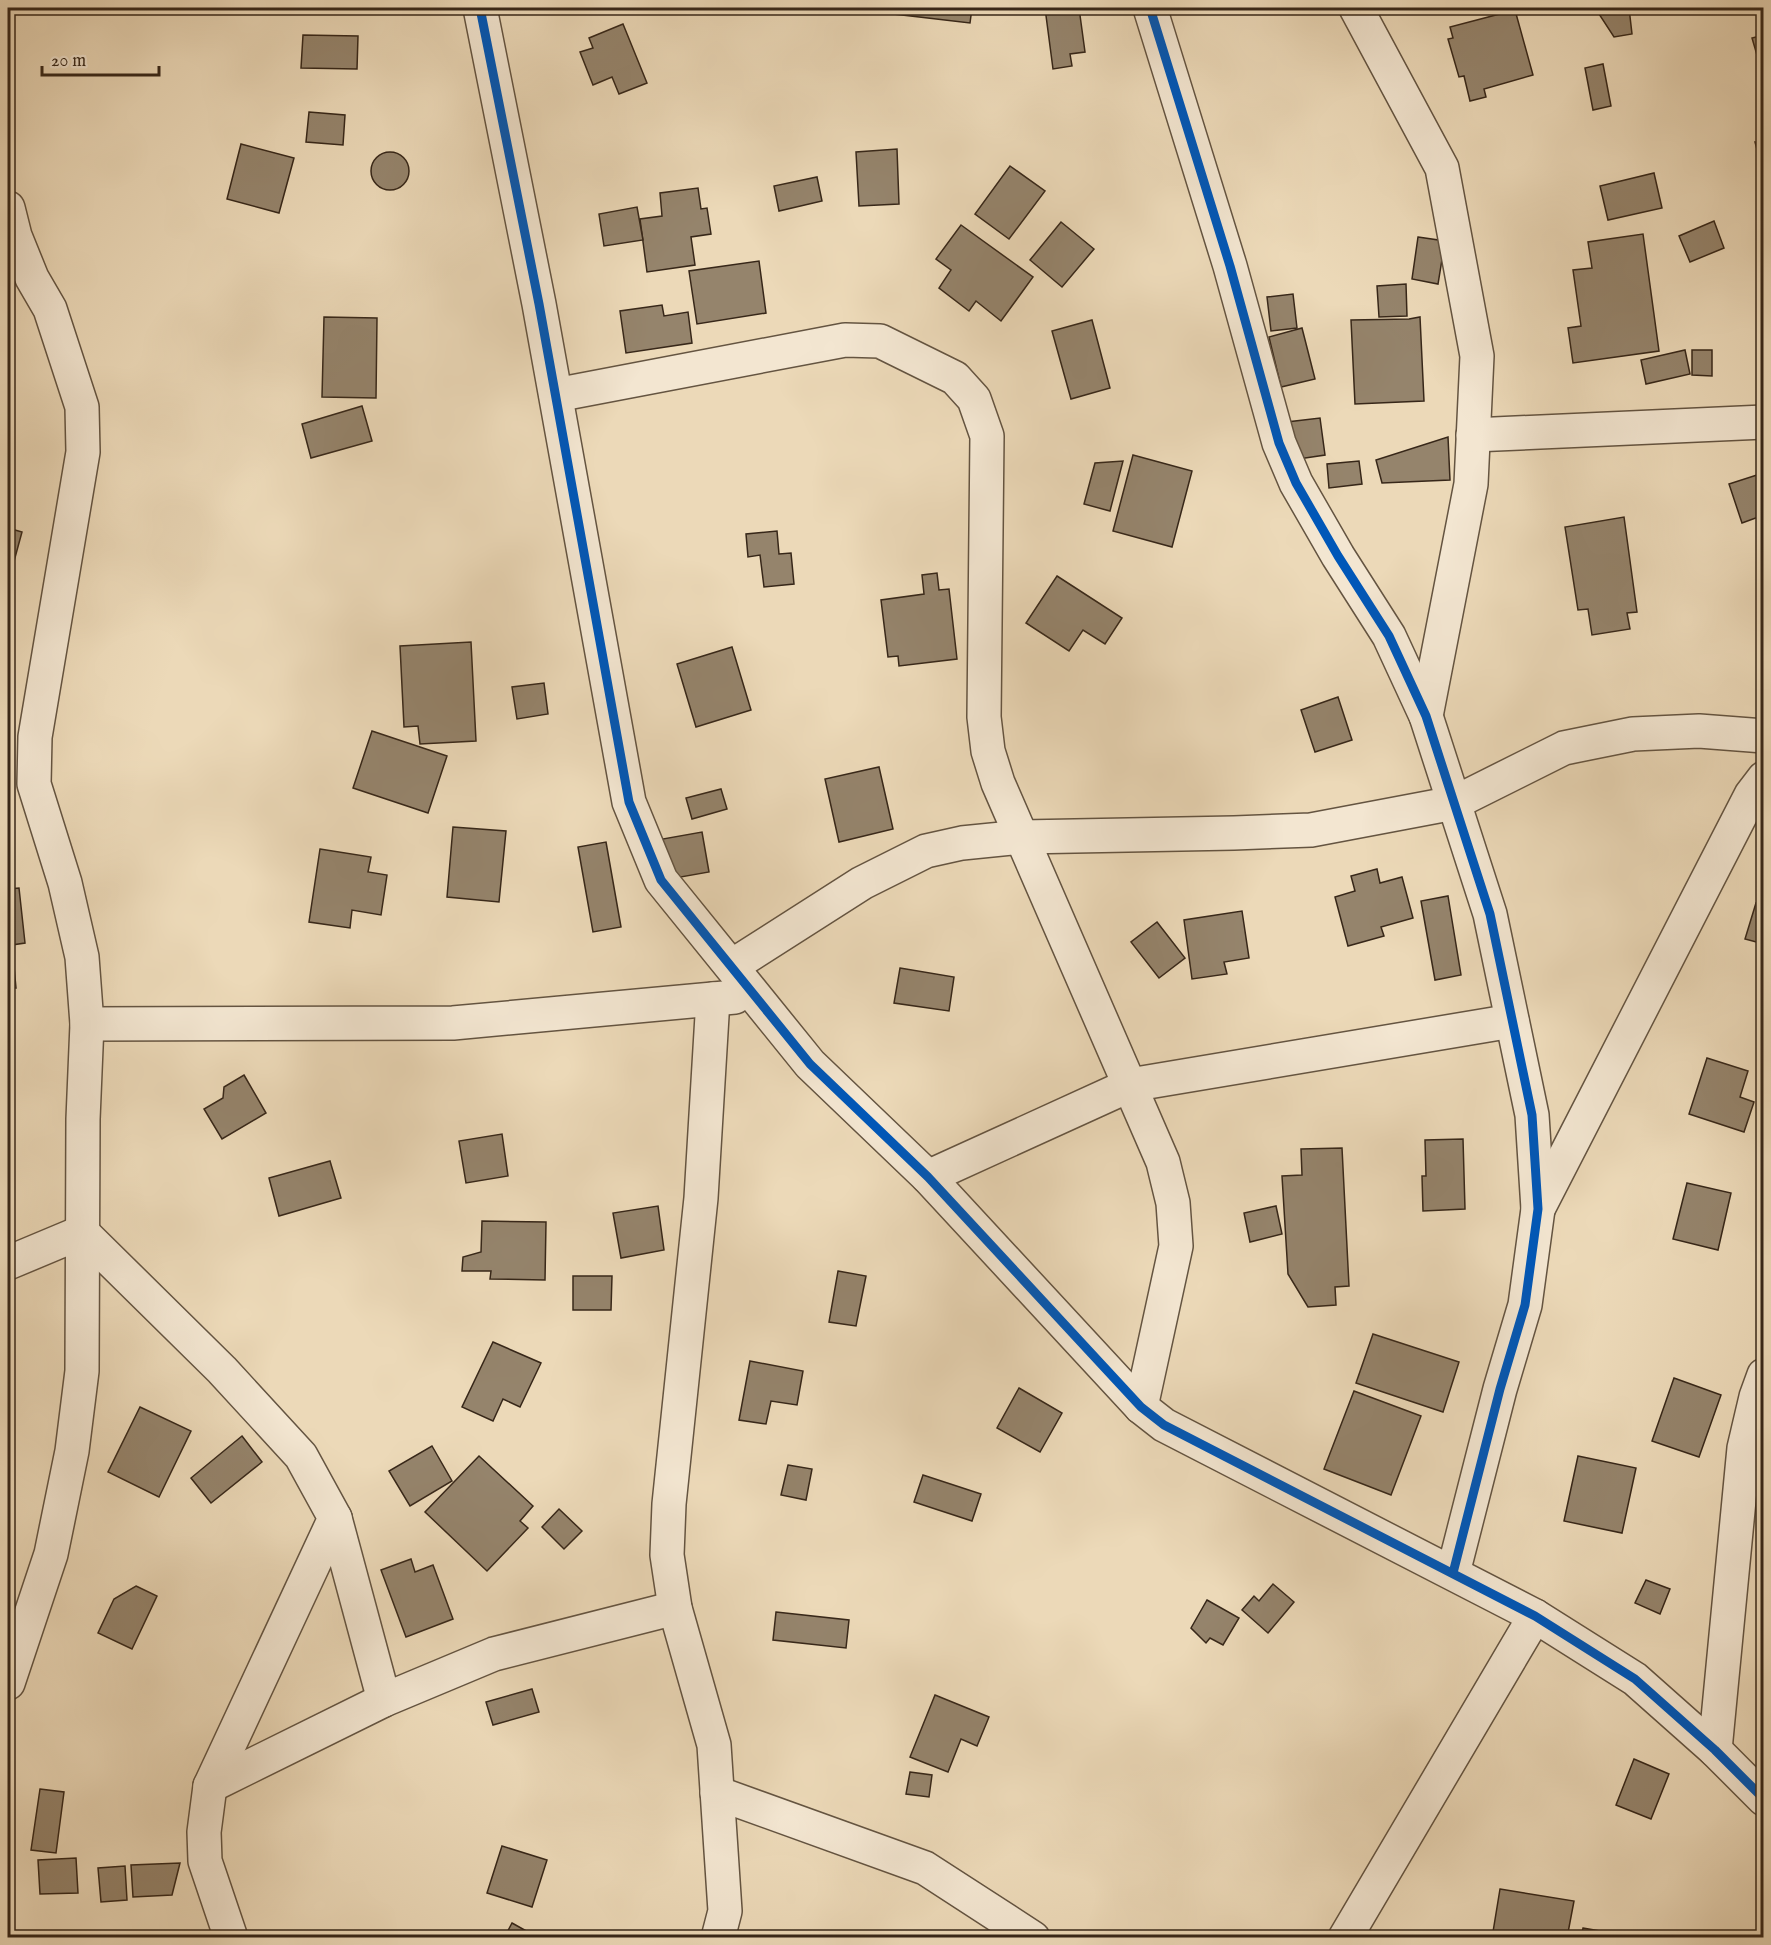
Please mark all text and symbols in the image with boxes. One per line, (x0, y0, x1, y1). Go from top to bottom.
scale bar (42, 39, 159, 77)
text: 20 m (51, 50, 86, 73)

